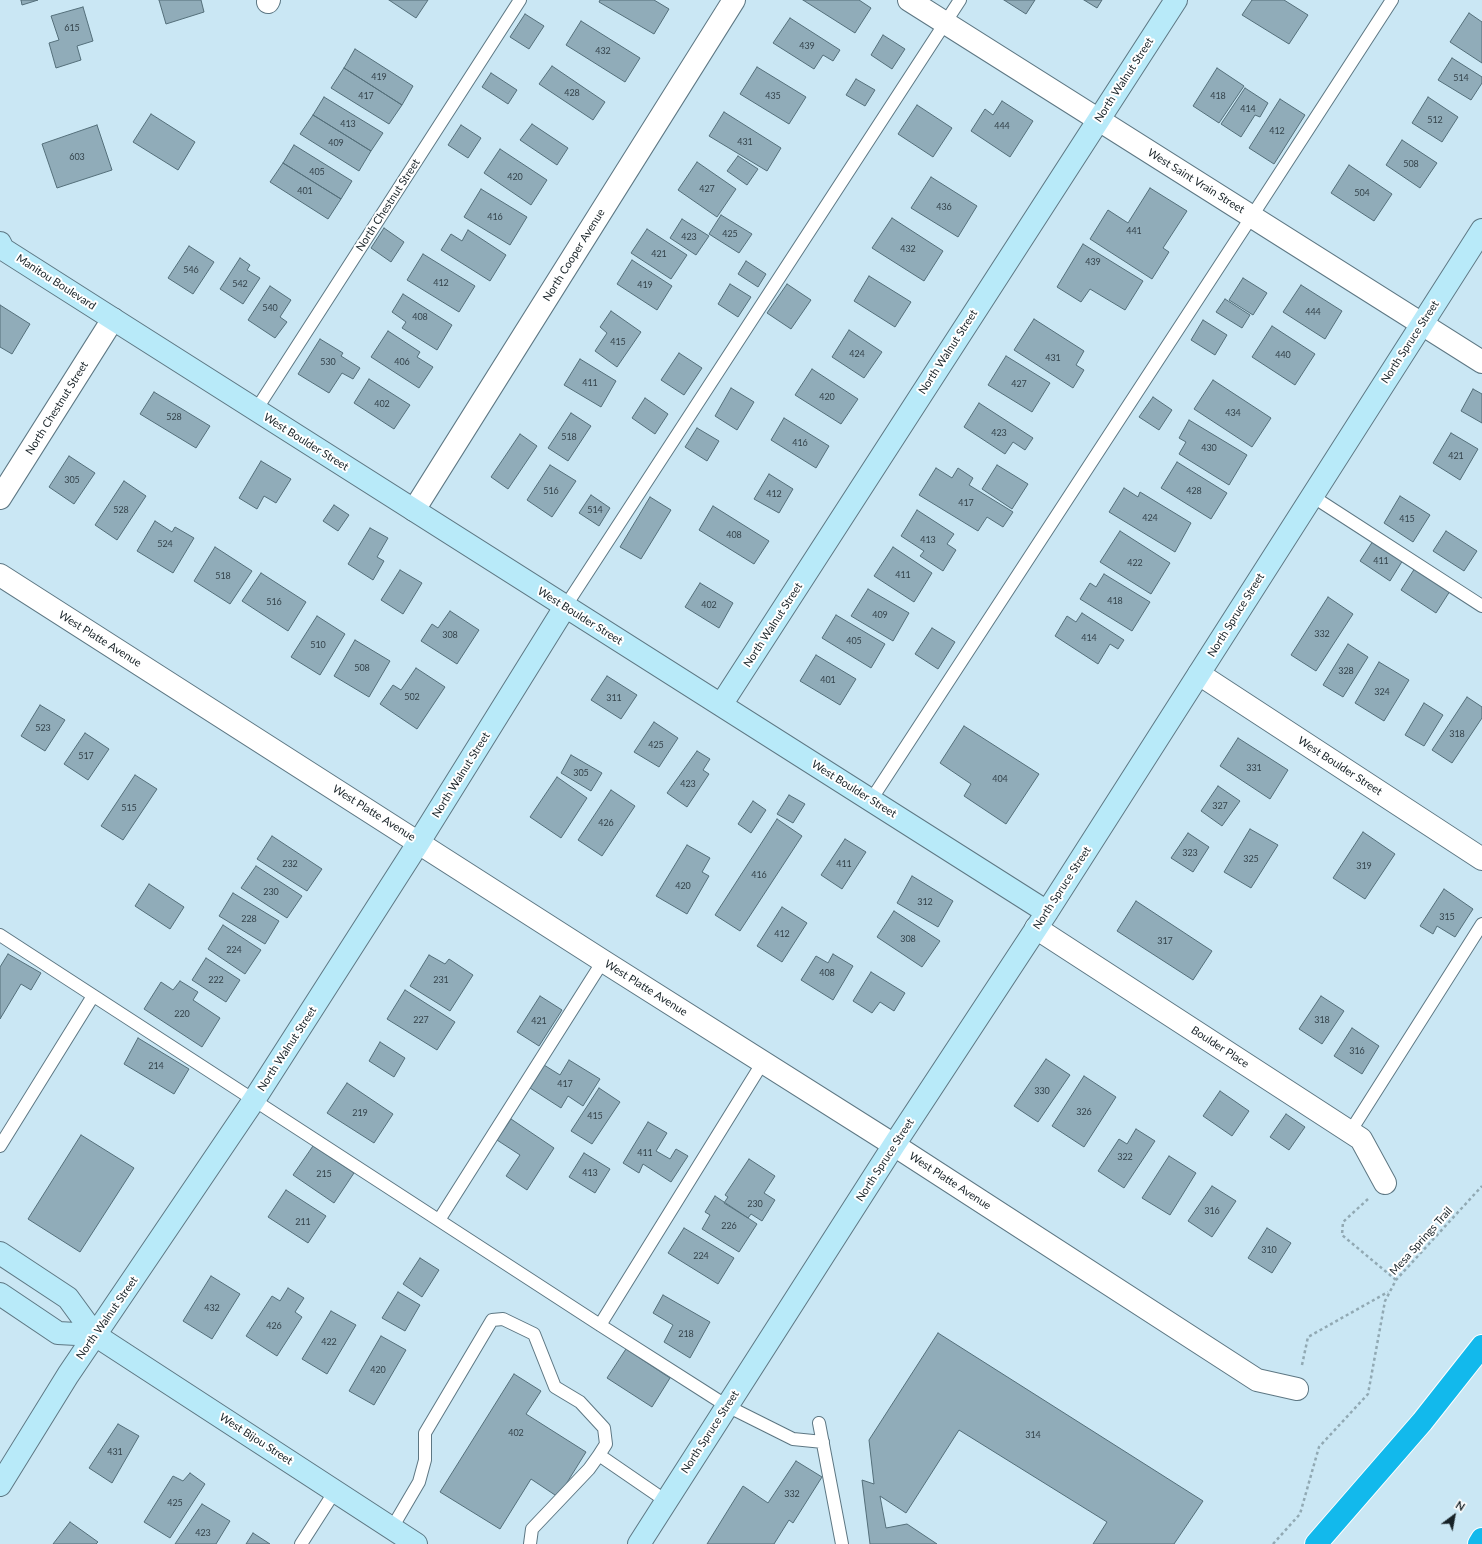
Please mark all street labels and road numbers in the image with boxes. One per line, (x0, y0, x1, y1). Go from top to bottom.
street label: North Walnut Street (1092, 35, 1156, 125)
street label: West Saint Vrain Street (1145, 146, 1247, 216)
street label: North Chestnut Street (353, 156, 423, 254)
street label: North Cooper Avenue (540, 206, 608, 304)
street label: Manitou Boulevard (14, 251, 98, 313)
street label: North Spruce Street (1378, 298, 1442, 386)
street label: North Walnut Street (916, 307, 980, 397)
street label: North Chestnut Street (23, 359, 91, 457)
street label: West Boulder Street (261, 410, 351, 474)
street label: North Spruce Street (1205, 571, 1267, 659)
street label: North Walnut Street (741, 580, 805, 670)
street label: West Boulder Street (535, 584, 625, 648)
street label: West Platte Avenue (56, 608, 144, 670)
street label: North Walnut Street (429, 730, 493, 820)
street label: West Boulder Street (1295, 734, 1385, 798)
street label: West Boulder Street (809, 757, 899, 821)
street label: West Platte Avenue (330, 782, 418, 844)
street label: North Spruce Street (1030, 844, 1094, 932)
street label: West Platte Avenue (602, 957, 690, 1019)
street label: North Walnut Street (255, 1004, 319, 1094)
street label: Boulder Place (1189, 1023, 1251, 1071)
street label: North Spruce Street (853, 1116, 917, 1204)
street label: West Platte Avenue (906, 1150, 994, 1212)
street label: Mesa Springs Trail (1387, 1204, 1455, 1278)
street label: North Walnut Street (73, 1274, 141, 1362)
street label: North Spruce Street (678, 1388, 742, 1476)
street label: West Bijou Street (217, 1410, 295, 1468)

